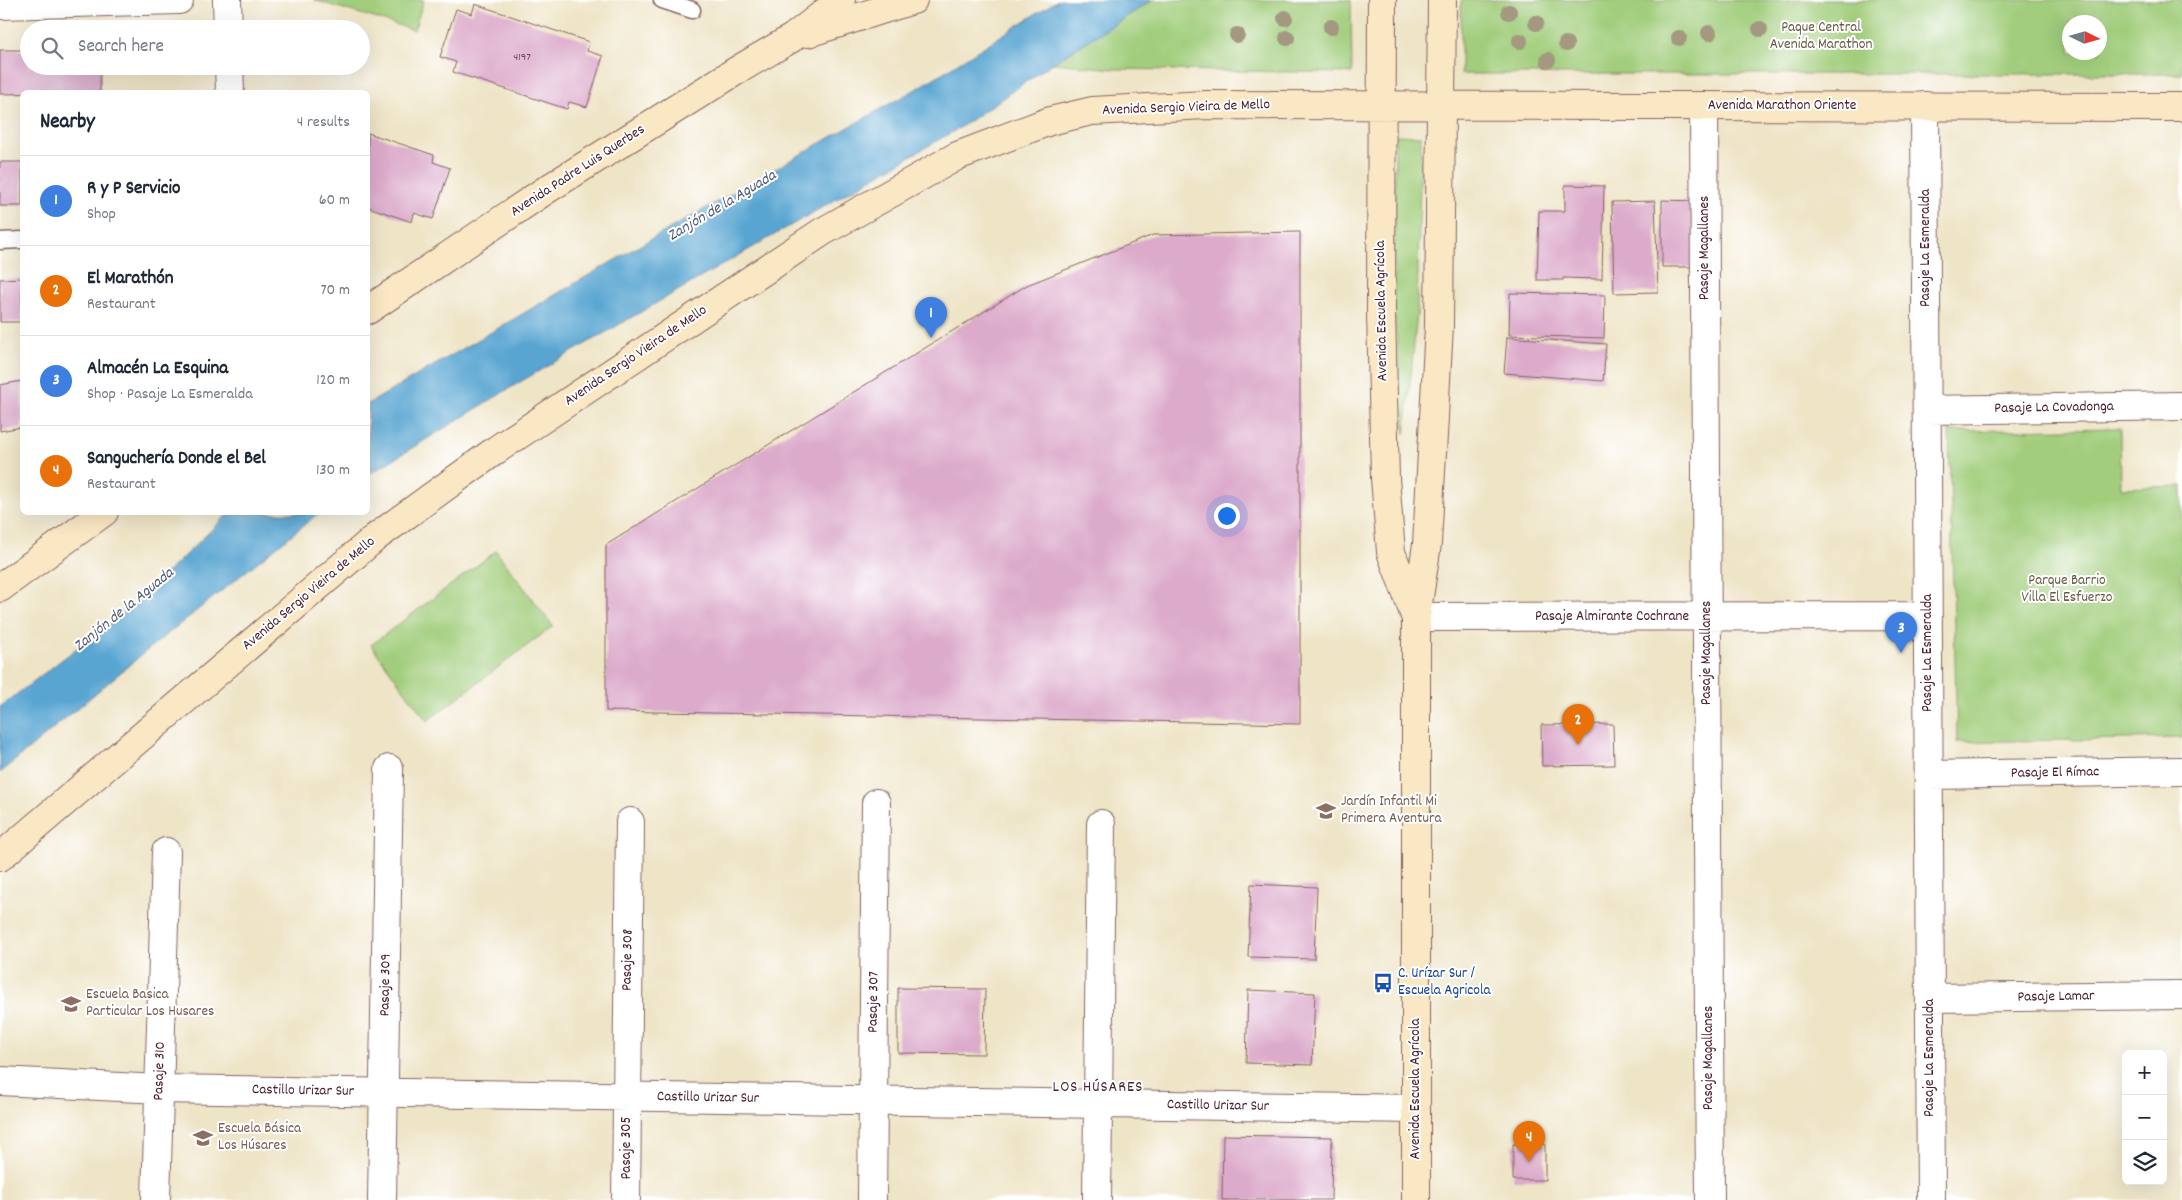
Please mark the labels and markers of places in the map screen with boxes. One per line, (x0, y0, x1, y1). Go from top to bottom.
pin: 1 (915, 297, 947, 338)
pin: 3 (1885, 612, 1917, 653)
pin: 2 (1562, 704, 1594, 745)
place label: Jardín Infantil Mi Primera Aventura (1341, 791, 1443, 830)
school or university icon: Jardín Infantil Mi Primera Aventura (1315, 800, 1337, 822)
place label: C. Urízar Sur / Escuela Agricola (1398, 963, 1492, 1002)
bus stop icon: C. Urízar Sur / Escuela Agricola (1372, 972, 1394, 994)
place label: Escuela Basica Particular Los Husares (86, 984, 214, 1023)
school or university icon: Escuela Basica Particular Los Husares (60, 993, 82, 1015)
place label: Escuela Básica Los Húsares (218, 1118, 302, 1157)
pin: 4 (1513, 1121, 1545, 1162)
school or university icon: Escuela Básica Los Húsares (192, 1127, 214, 1149)

